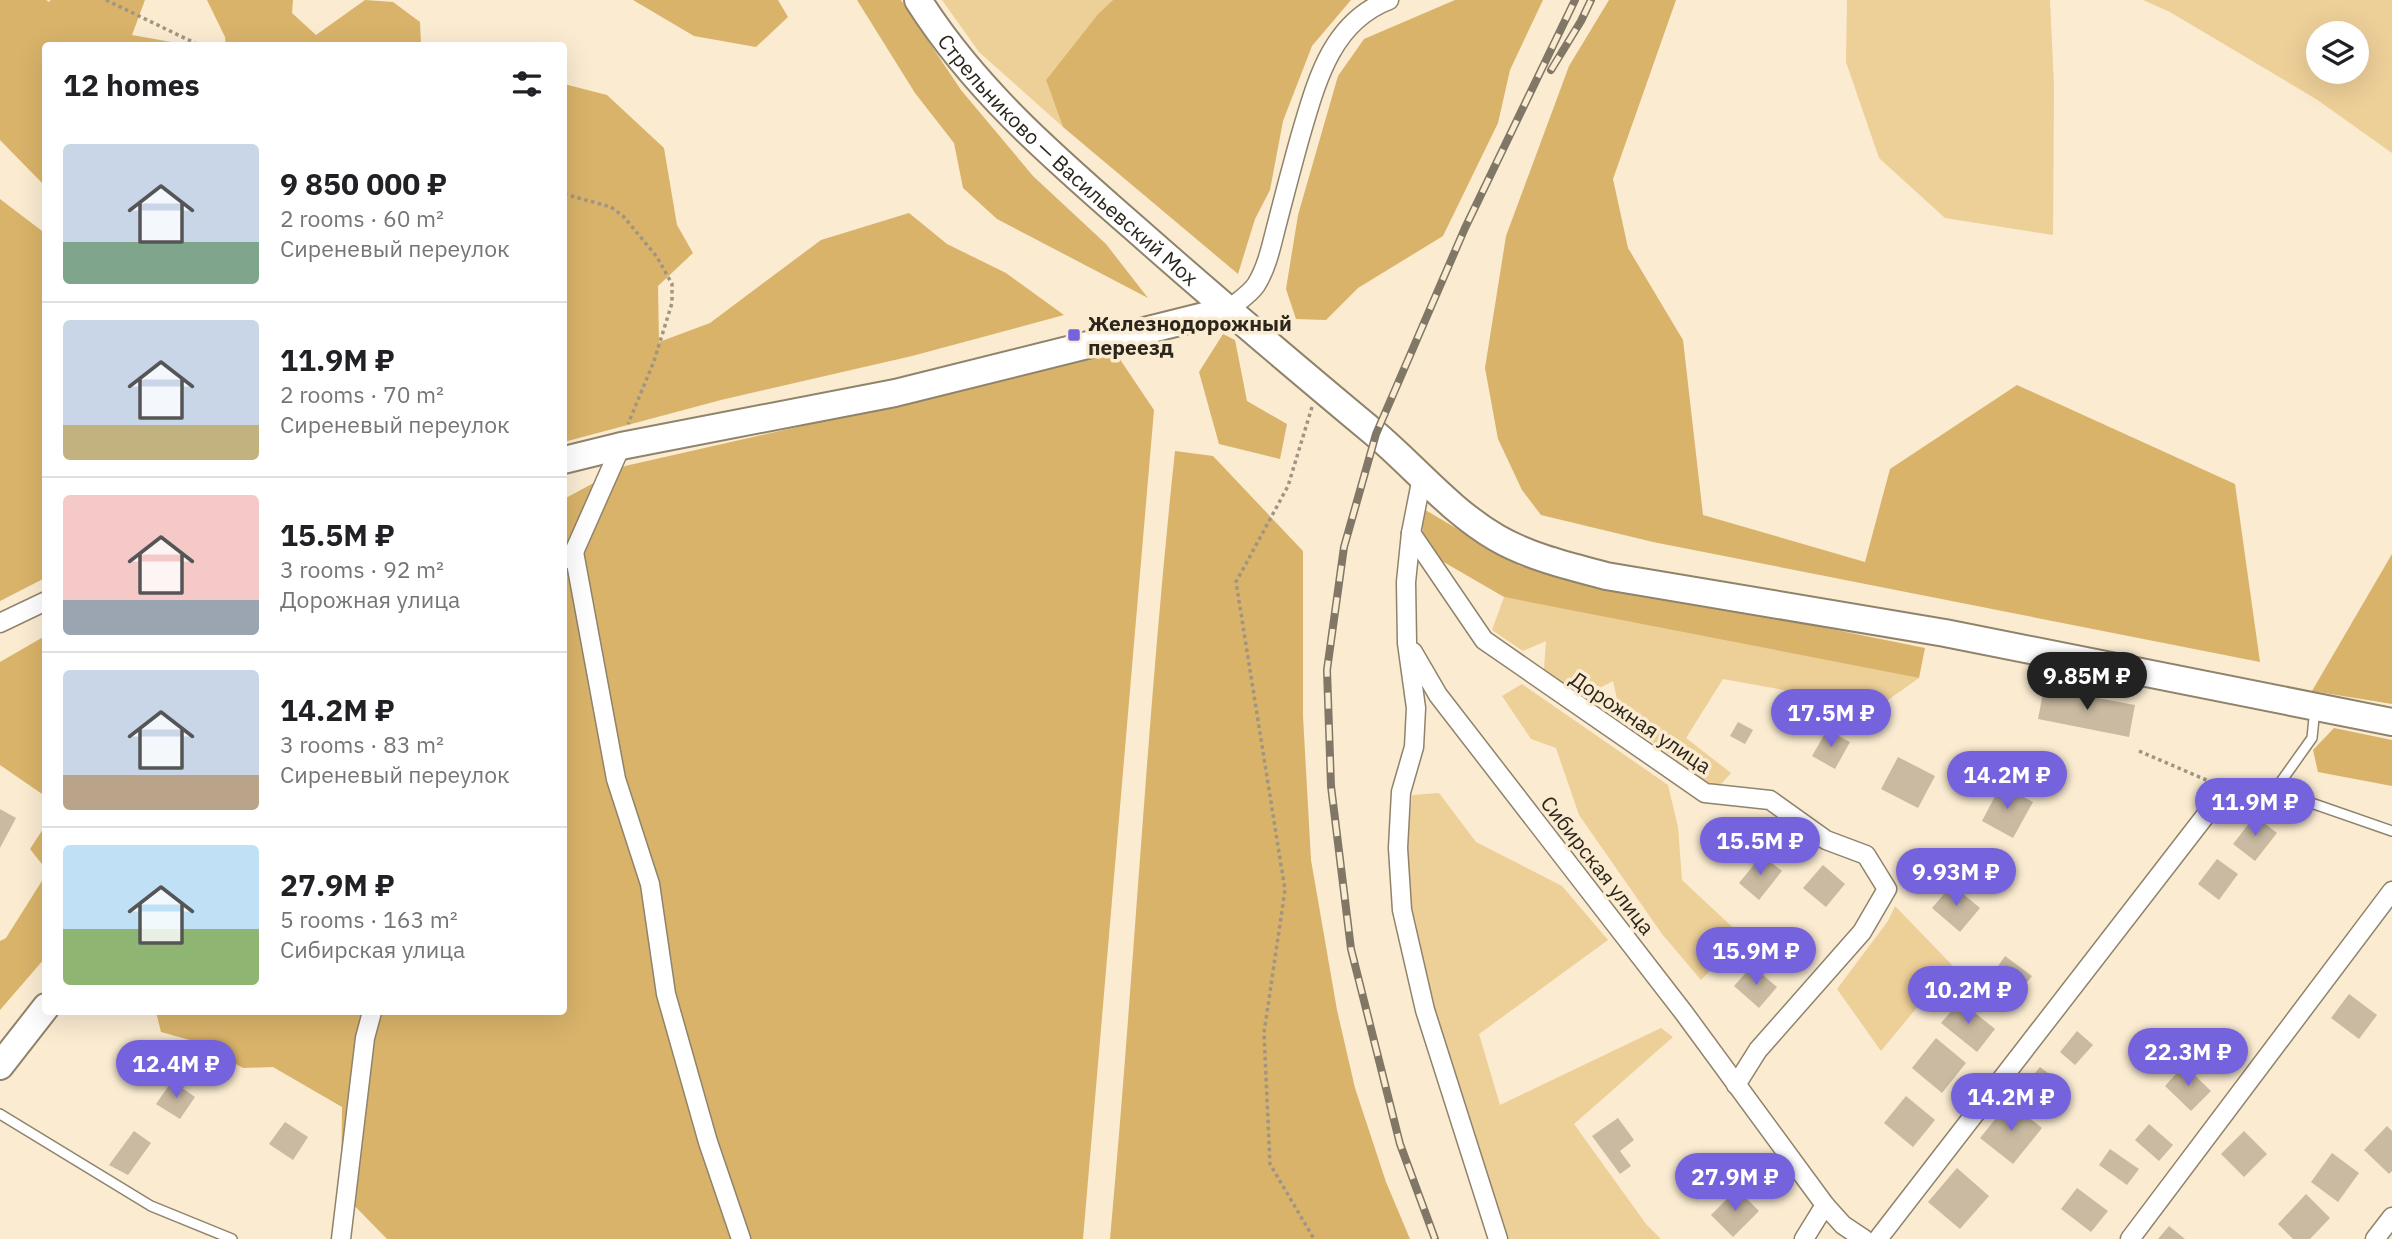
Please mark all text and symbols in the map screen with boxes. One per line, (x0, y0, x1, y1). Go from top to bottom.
map controls (2306, 21, 2369, 84)
button: layers (2306, 21, 2369, 84)
street label: Стрельниково — Васильевский Мох (932, 28, 1205, 292)
text: 12 homes (63, 65, 200, 104)
icon: filters (508, 65, 546, 103)
text: 9 850 000 ₽ (280, 164, 447, 203)
icon: home (119, 172, 203, 256)
text: 2 rooms · 60 m² (280, 203, 444, 233)
text: Сиреневый переулок (280, 233, 510, 263)
place label: Железнодорожный переезд (1088, 309, 1292, 361)
marker: Железнодорожный переезд (1066, 327, 1082, 343)
text: 11.9M ₽ (280, 340, 395, 379)
icon: home (119, 348, 203, 432)
text: 2 rooms · 70 m² (280, 379, 444, 409)
text: Сиреневый переулок (280, 409, 510, 439)
text: 15.5M ₽ (280, 515, 395, 554)
icon: home (119, 523, 203, 607)
text: 3 rooms · 92 m² (280, 554, 444, 584)
text: Дорожная улица (280, 584, 460, 614)
pin: 9.85M ₽ (2022, 652, 2152, 712)
text: 9.85M ₽ (2043, 660, 2131, 690)
street label: Дорожная улица (1565, 664, 1717, 780)
text: 14.2M ₽ (280, 690, 395, 729)
pin: 17.5M ₽ (1766, 690, 1896, 749)
text: 17.5M ₽ (1787, 697, 1875, 727)
icon: home (119, 698, 203, 782)
text: 3 rooms · 83 m² (280, 729, 444, 759)
pin: 14.2M ₽ (1942, 752, 2072, 811)
text: Сиреневый переулок (280, 759, 510, 789)
text: 14.2M ₽ (1963, 759, 2051, 789)
pin: 11.9M ₽ (2190, 778, 2320, 838)
text: 11.9M ₽ (2211, 786, 2299, 816)
street label: Сибирская улица (1535, 790, 1661, 940)
pin: 15.5M ₽ (1695, 818, 1825, 877)
text: 15.5M ₽ (1716, 825, 1804, 855)
pin: 9.93M ₽ (1891, 848, 2021, 908)
text: 9.93M ₽ (1912, 856, 2000, 886)
text: 27.9M ₽ (280, 865, 395, 904)
icon: home (119, 873, 203, 957)
text: 5 rooms · 163 m² (280, 904, 458, 934)
pin: 15.9M ₽ (1691, 928, 1821, 987)
text: Сибирская улица (280, 934, 465, 964)
text: 15.9M ₽ (1712, 935, 1800, 965)
pin: 10.2M ₽ (1903, 967, 2033, 1026)
text: 10.2M ₽ (1924, 974, 2012, 1004)
pin: 22.3M ₽ (2123, 1028, 2253, 1088)
text: 22.3M ₽ (2144, 1036, 2232, 1066)
pin: 12.4M ₽ (111, 1040, 241, 1100)
text: 12.4M ₽ (132, 1048, 220, 1078)
pin: 14.2M ₽ (1946, 1074, 2076, 1133)
text: 14.2M ₽ (1967, 1081, 2055, 1111)
pin: 27.9M ₽ (1670, 1154, 1800, 1213)
text: 27.9M ₽ (1691, 1161, 1779, 1191)

